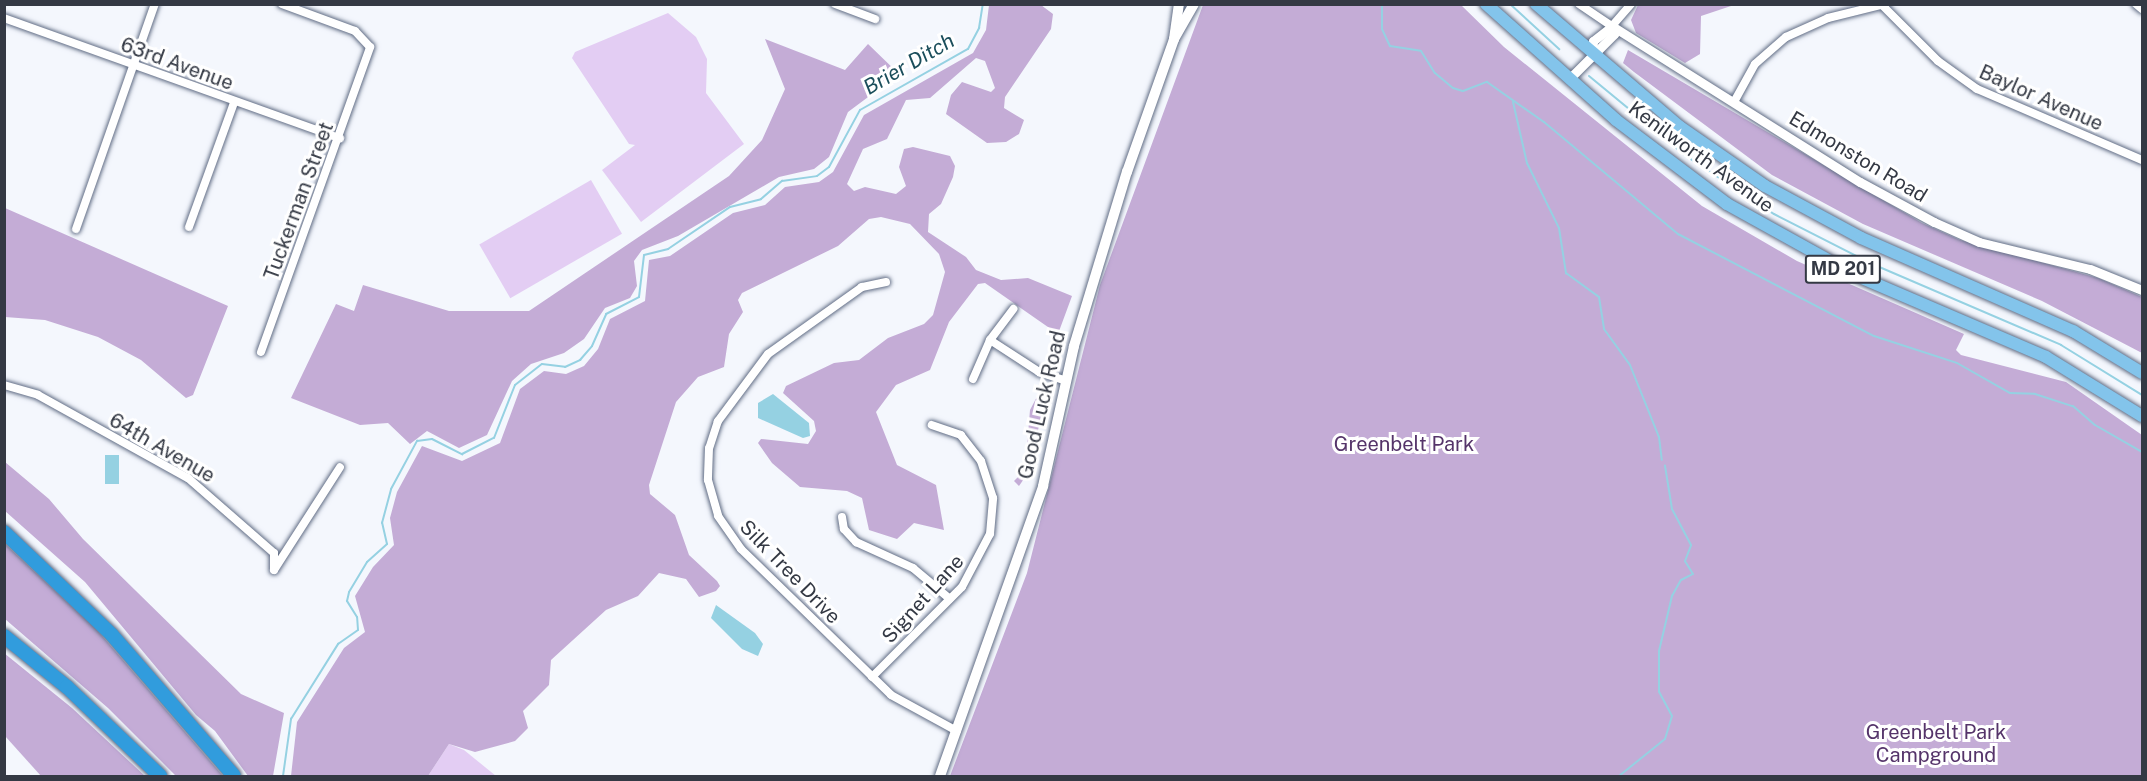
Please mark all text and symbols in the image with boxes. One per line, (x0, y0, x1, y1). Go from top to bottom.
water label: Brier Ditch (859, 28, 959, 100)
street label: 63rd Avenue (117, 33, 237, 95)
street label: Baylor Avenue (1975, 60, 2107, 136)
street label: Kenilworth Avenue (1624, 96, 1778, 218)
street label: Edmonston Road (1785, 106, 1931, 208)
street label: Tuckerman Street (259, 119, 339, 283)
road number: MD 201 (1804, 254, 1882, 284)
street label: Good Luck Road (1013, 329, 1071, 481)
street label: 64th Avenue (105, 408, 219, 488)
park label: Greenbelt Park (1334, 432, 1474, 456)
street label: Silk Tree Drive (735, 515, 845, 629)
street label: Signet Lane (877, 550, 969, 648)
park label: Greenbelt Park Campground (1866, 721, 2006, 768)

